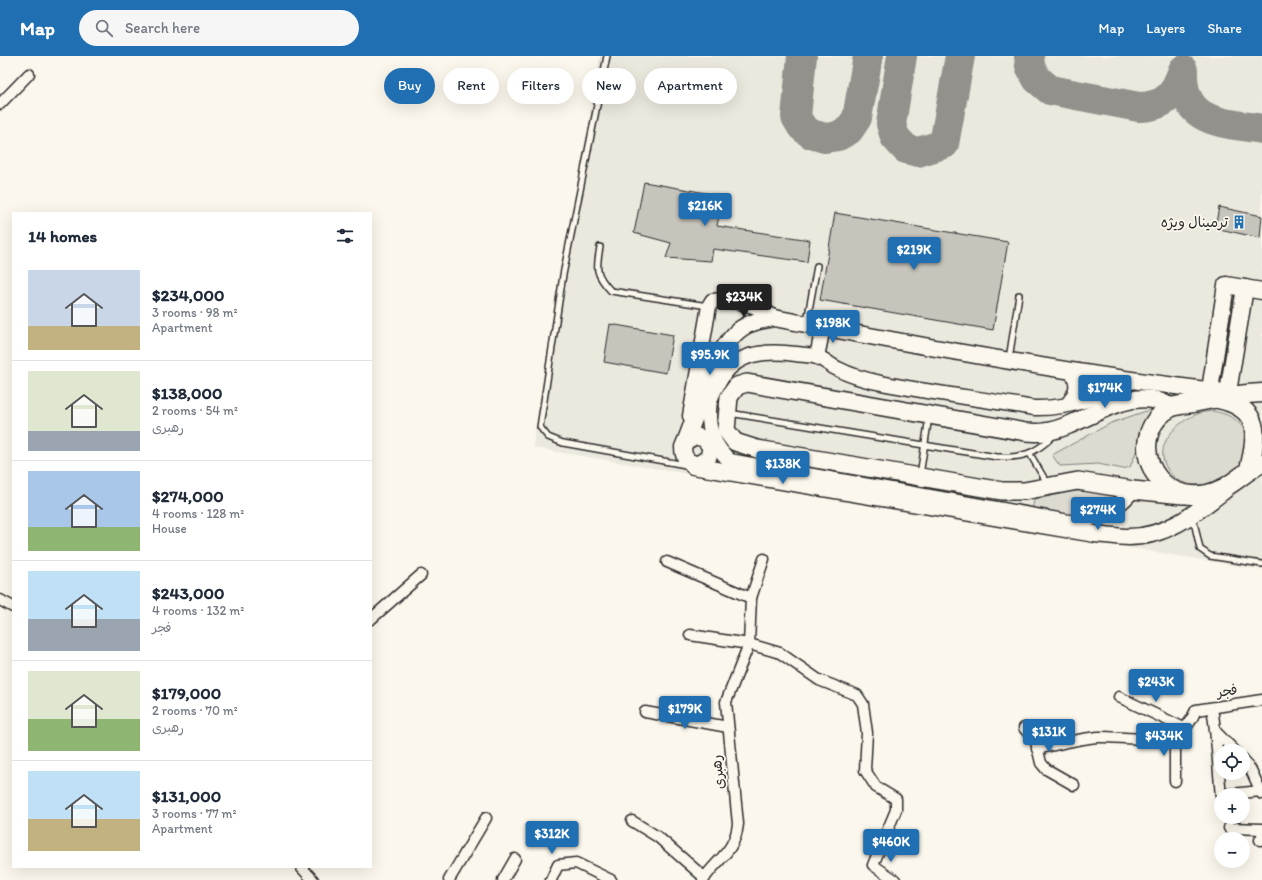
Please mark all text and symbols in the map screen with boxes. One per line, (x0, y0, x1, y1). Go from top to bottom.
search box (79, 10, 359, 46)
text: Map (20, 17, 55, 40)
icon: search (93, 17, 115, 39)
text: Search here (125, 19, 200, 37)
text: Map (1099, 20, 1124, 37)
text: Layers (1146, 20, 1185, 37)
text: Share (1207, 20, 1242, 37)
chip: Buy (384, 68, 435, 104)
chip: Rent (443, 68, 499, 104)
chip: Filters (507, 68, 574, 104)
chip: New (582, 68, 636, 104)
chip: Apartment (644, 68, 737, 104)
pin: $216K (677, 193, 733, 227)
text: $216K (688, 198, 722, 213)
place label: ترمینال ویژه (1161, 214, 1229, 231)
building icon: ترمینال ویژه (1231, 214, 1247, 230)
icon: filters (334, 225, 356, 247)
text: 14 homes (28, 226, 97, 246)
pin: $219K (886, 237, 942, 271)
text: $219K (897, 242, 931, 257)
pin: $234K (716, 284, 772, 318)
text: $234,000 (152, 285, 225, 305)
icon: home (60, 286, 108, 334)
text: $234K (726, 289, 762, 304)
text: 3 rooms · 98 m² (152, 305, 238, 320)
pin: $198K (805, 310, 861, 344)
text: $198K (816, 315, 850, 330)
text: Apartment (152, 320, 213, 335)
pin: $95.9K (677, 342, 743, 376)
text: $95.9K (691, 347, 729, 362)
pin: $174K (1077, 375, 1133, 409)
text: $174K (1087, 380, 1123, 395)
text: $138,000 (152, 383, 223, 403)
icon: home (60, 387, 108, 435)
text: 2 rooms · 54 m² (152, 403, 238, 418)
text: رهبری (152, 420, 184, 435)
pin: $138K (755, 451, 811, 485)
text: $138K (765, 456, 801, 471)
text: $274,000 (152, 486, 224, 506)
icon: home (60, 487, 108, 535)
pin: $274K (1070, 497, 1126, 531)
text: $274K (1080, 502, 1116, 517)
text: 4 rooms · 128 m² (152, 506, 244, 521)
text: House (152, 521, 187, 536)
text: $243,000 (152, 583, 225, 603)
icon: home (60, 587, 108, 635)
text: 4 rooms · 132 m² (152, 603, 244, 618)
text: فجر (152, 620, 171, 635)
pin: $243K (1128, 669, 1184, 703)
text: $243K (1138, 674, 1174, 689)
street label: فجر (1214, 681, 1239, 701)
text: $179,000 (152, 683, 221, 703)
icon: home (60, 687, 108, 735)
pin: $179K (657, 696, 713, 730)
text: $179K (668, 701, 702, 716)
text: 2 rooms · 70 m² (152, 703, 238, 718)
pin: $131K (1021, 719, 1077, 753)
text: رهبری (152, 720, 184, 735)
pin: $434K (1136, 723, 1192, 757)
text: $131K (1032, 724, 1066, 739)
text: $434K (1145, 728, 1183, 743)
map controls (1214, 744, 1250, 868)
button: locate (1214, 744, 1250, 780)
street label: رهبری (708, 754, 728, 790)
text: $131,000 (152, 786, 221, 806)
icon: home (60, 787, 108, 835)
button: + (1214, 788, 1250, 824)
text: 3 rooms · 77 m² (152, 806, 237, 821)
text: Apartment (152, 821, 213, 836)
pin: $312K (524, 821, 580, 855)
text: $312K (535, 826, 569, 841)
pin: $460K (863, 829, 919, 863)
button: − (1214, 832, 1250, 868)
text: $460K (872, 834, 910, 849)

